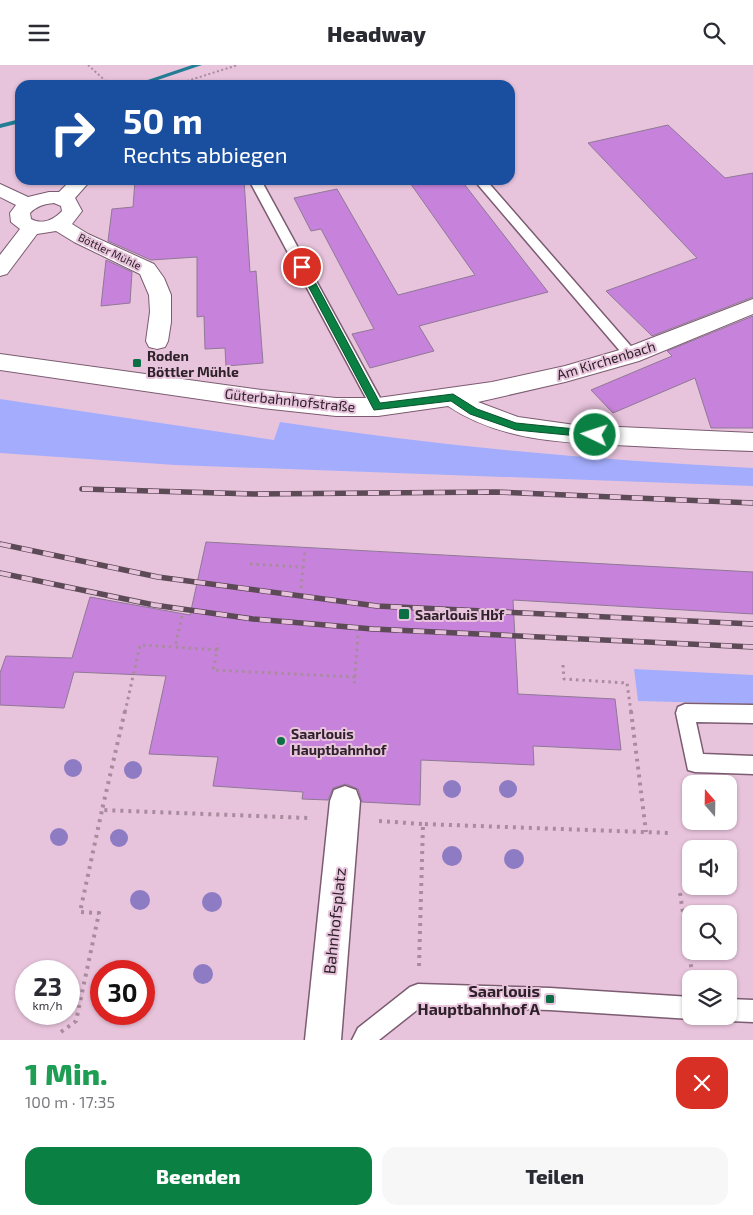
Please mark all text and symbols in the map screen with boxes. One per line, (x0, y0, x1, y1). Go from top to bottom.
icon: menu (25, 19, 53, 47)
icon: search (700, 19, 728, 47)
text: Headway (327, 20, 426, 46)
text: 50 m (123, 99, 203, 141)
icon: right (40, 100, 105, 165)
text: Rechts abbiegen (123, 141, 288, 167)
street label: Böttler Mühle (76, 230, 144, 272)
pin (281, 246, 323, 288)
icon: arrive (288, 253, 316, 281)
street label: Am Kirchenbach (554, 337, 658, 383)
place label: Roden Böttler Mühle (147, 347, 239, 380)
marker: Roden Böttler Mühle (131, 357, 143, 369)
street label: Güterbahnhofstraße (224, 385, 356, 415)
position arrow (568, 408, 620, 460)
place label: Saarlouis Hbf (415, 606, 505, 623)
marker: Saarlouis Hbf (397, 607, 411, 621)
place label: Saarlouis Hauptbahnhof (291, 725, 387, 758)
marker: Saarlouis Hauptbahnhof (275, 735, 287, 747)
north arrow (682, 775, 738, 830)
map controls (682, 775, 737, 1025)
button: sound (682, 840, 737, 895)
street label: Bahnhofsplatz (319, 867, 349, 975)
button: search (682, 905, 737, 960)
speed limit sign: 30 (90, 960, 155, 1025)
button: layers (682, 970, 737, 1025)
text: 23 (33, 971, 62, 1001)
place label: Saarlouis Hauptbahnhof A (418, 981, 541, 1018)
marker: Saarlouis Hauptbahnhof A (544, 993, 556, 1005)
text: km/h (33, 998, 62, 1012)
text: 1 Min. (25, 1055, 108, 1091)
button: close (676, 1057, 728, 1109)
text: 100 m · 17:35 (25, 1092, 115, 1111)
button: Beenden (25, 1147, 372, 1205)
button: Teilen (382, 1147, 728, 1205)

